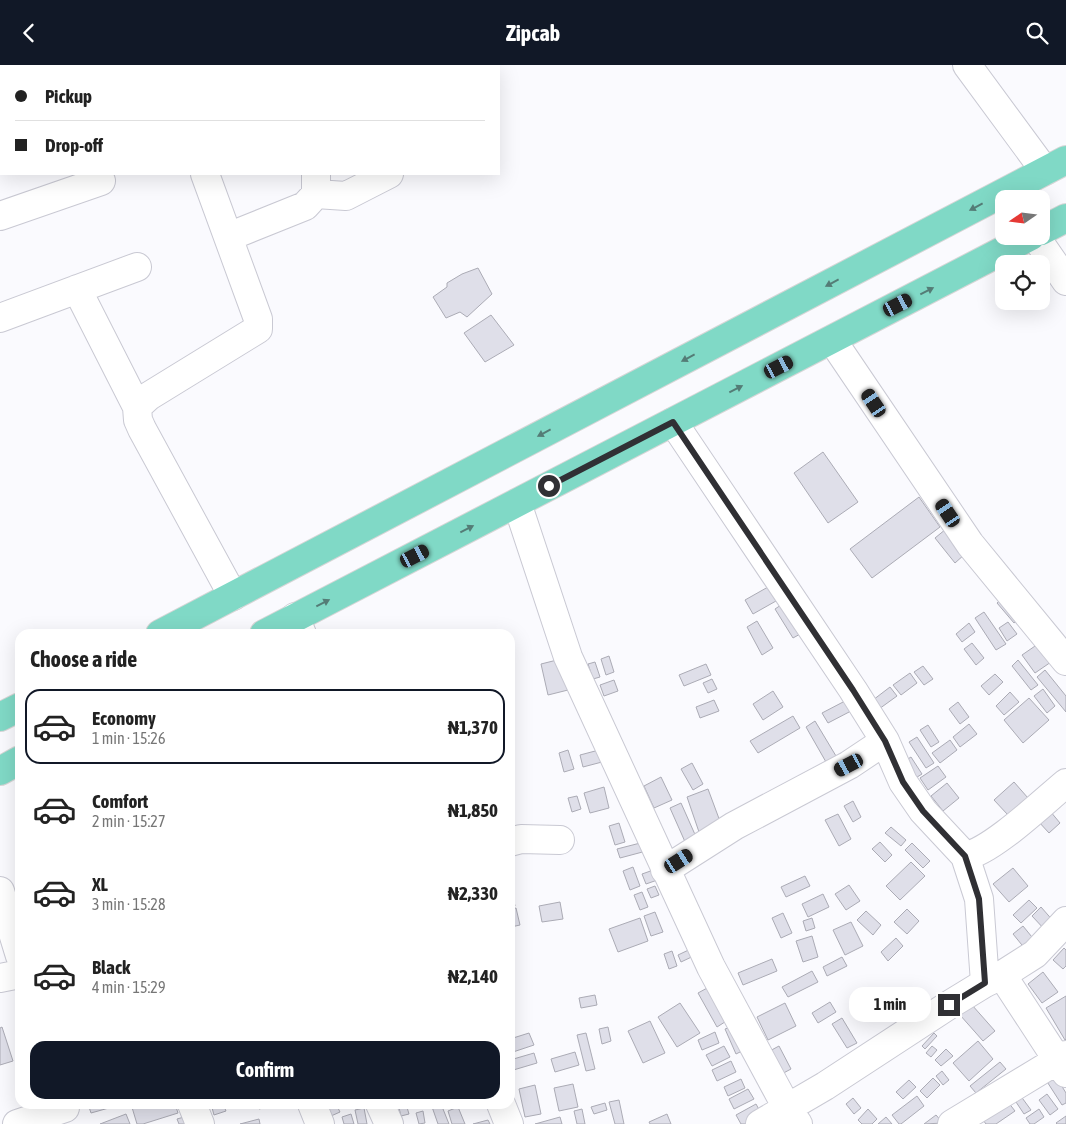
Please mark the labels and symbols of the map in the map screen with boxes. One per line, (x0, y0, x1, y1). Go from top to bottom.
north arrow (995, 190, 1050, 245)
one-way arrow (969, 203, 984, 211)
one-way arrow (825, 279, 839, 287)
one-way arrow (919, 287, 934, 295)
car (881, 292, 914, 318)
one-way arrow (681, 354, 695, 362)
car (762, 354, 795, 380)
one-way arrow (728, 385, 743, 393)
car (859, 386, 888, 420)
one-way arrow (537, 429, 551, 437)
route start (538, 475, 560, 497)
car (933, 496, 962, 530)
one-way arrow (460, 525, 474, 533)
car (398, 543, 431, 569)
one-way arrow (315, 599, 330, 607)
car (832, 751, 865, 779)
car (662, 847, 695, 875)
callout: 1 min (849, 987, 932, 1023)
route end (938, 994, 960, 1016)

